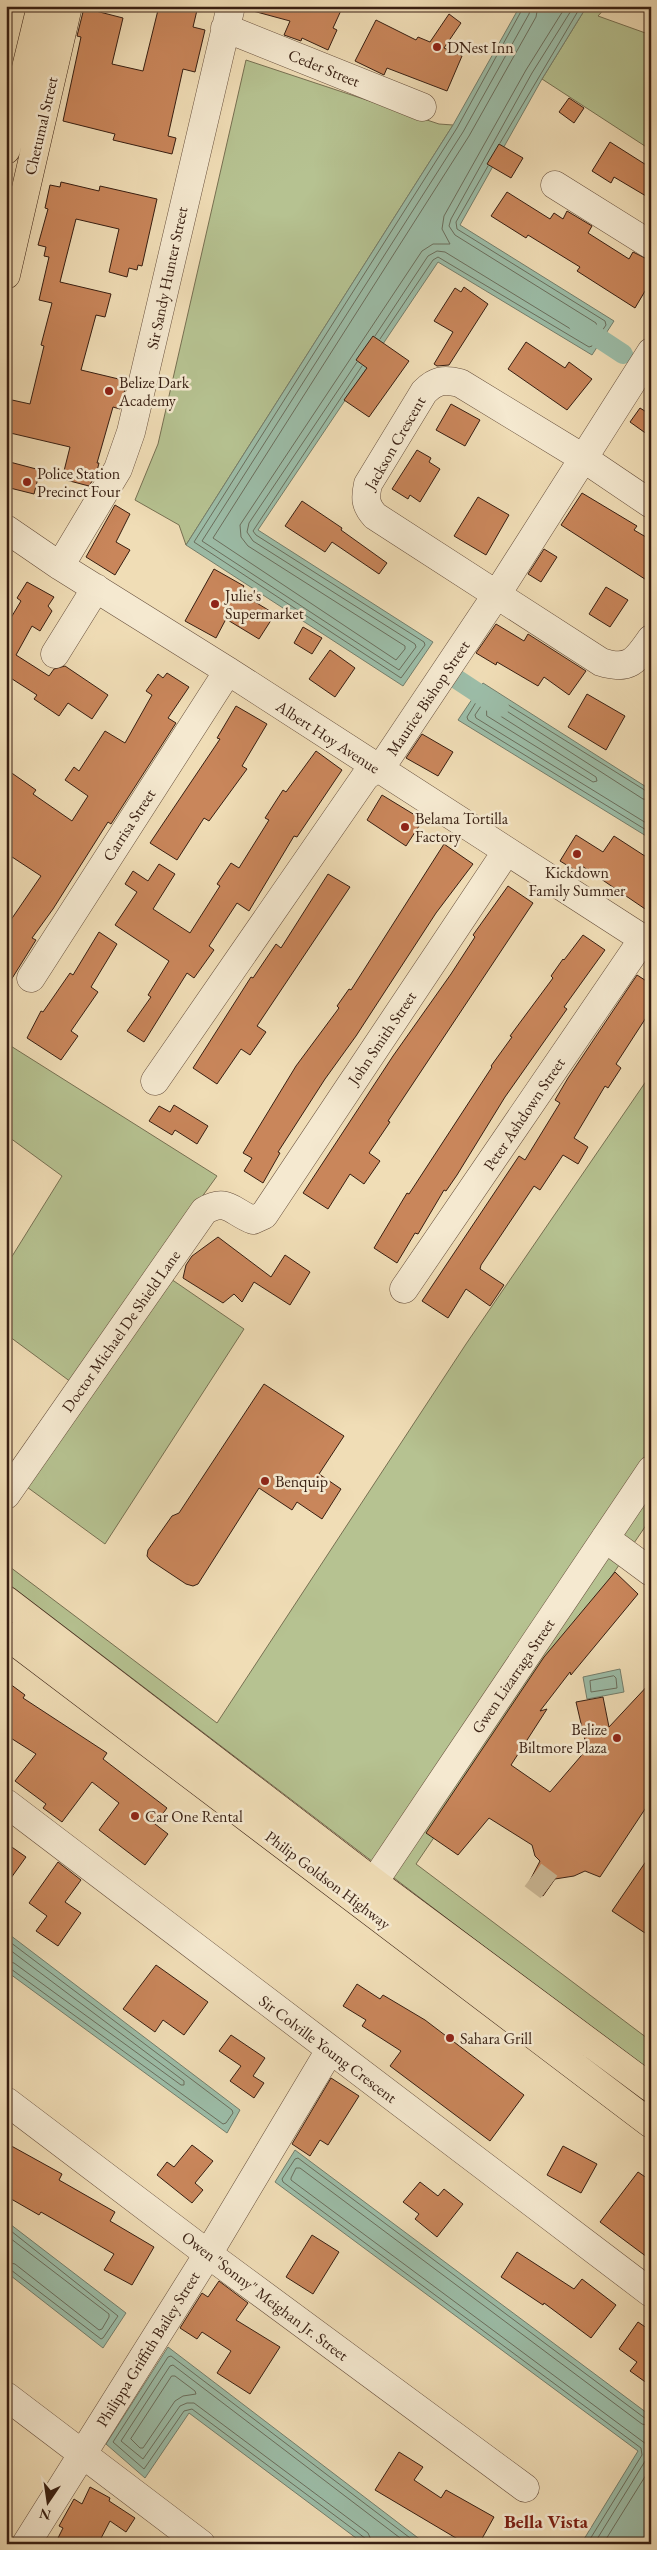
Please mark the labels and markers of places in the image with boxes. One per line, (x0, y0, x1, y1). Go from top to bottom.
place label: DNest Inn (447, 37, 514, 58)
marker: DNest Inn (431, 41, 443, 53)
place label: Belize Dark Academy (118, 372, 190, 411)
marker: Belize Dark Academy (103, 385, 115, 397)
place label: Police Station Precinct Four (37, 463, 121, 502)
marker: Police Station Precinct Four (21, 476, 33, 488)
place label: Julie's Supermarket (223, 585, 304, 624)
marker: Julie's Supermarket (209, 598, 221, 610)
place label: Belama Tortilla Factory (415, 808, 509, 847)
marker: Belama Tortilla Factory (399, 821, 411, 833)
marker: Kickdown Family Summer (571, 848, 583, 860)
place label: Kickdown Family Summer (529, 862, 626, 901)
place label: Benquip (275, 1471, 328, 1492)
marker: Benquip (259, 1475, 271, 1487)
place label: Belize Biltmore Plaza (519, 1719, 608, 1758)
marker: Belize Biltmore Plaza (611, 1732, 623, 1744)
place label: Car One Rental (145, 1806, 243, 1827)
marker: Car One Rental (129, 1810, 141, 1822)
place label: Sahara Grill (460, 2028, 532, 2049)
marker: Sahara Grill (444, 2032, 456, 2044)

